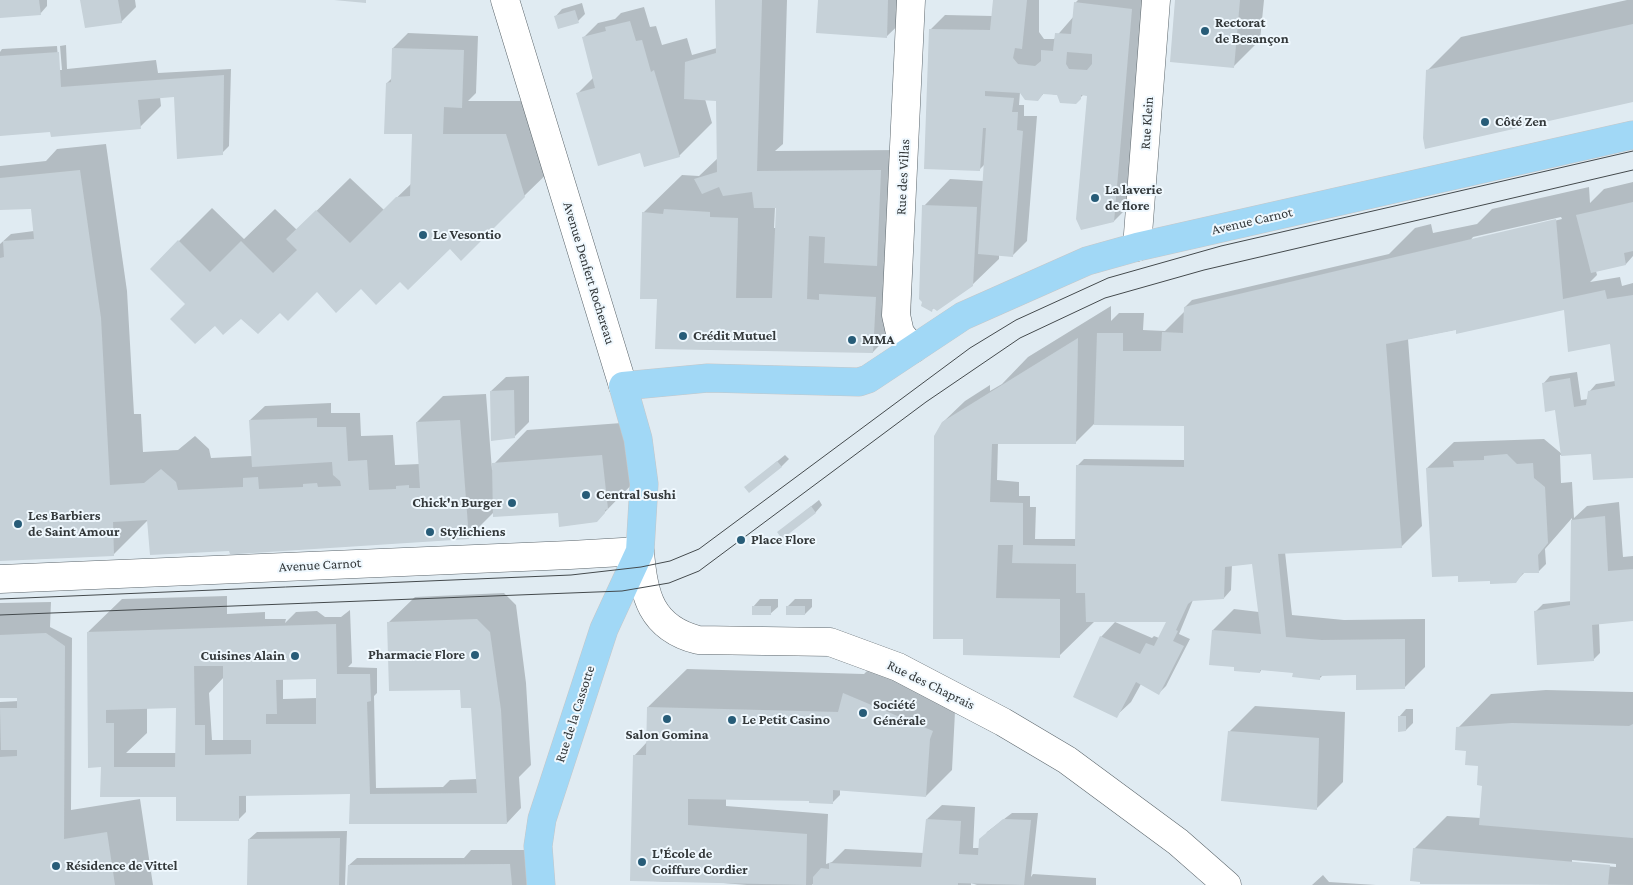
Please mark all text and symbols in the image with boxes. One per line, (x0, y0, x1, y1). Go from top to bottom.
place label: Rectorat de Besançon (1215, 15, 1289, 48)
marker: Rectorat de Besançon (1199, 25, 1211, 37)
street label: Rue Klein (1137, 96, 1157, 150)
place label: Côté Zen (1495, 114, 1547, 130)
marker: Côté Zen (1479, 116, 1491, 128)
street label: Rue des Villas (893, 139, 913, 215)
place label: La laverie de flore (1105, 182, 1162, 214)
marker: La laverie de flore (1089, 192, 1101, 204)
street label: Avenue Denfert Rochereau (559, 200, 619, 346)
street label: Avenue Carnot (1210, 204, 1294, 238)
place label: Le Vesontio (433, 227, 501, 243)
marker: Le Vesontio (417, 229, 429, 241)
place label: Crédit Mutuel (693, 328, 776, 344)
marker: Crédit Mutuel (677, 330, 689, 342)
place label: MMA (862, 332, 895, 348)
marker: MMA (846, 334, 858, 346)
place label: Central Sushi (596, 487, 676, 503)
marker: Central Sushi (580, 489, 592, 501)
place label: Chick'n Burger (412, 495, 502, 511)
marker: Chick'n Burger (506, 497, 518, 509)
place label: Les Barbiers de Saint Amour (28, 508, 120, 540)
marker: Les Barbiers de Saint Amour (12, 518, 24, 530)
place label: Stylichiens (440, 524, 505, 540)
marker: Stylichiens (424, 526, 436, 538)
place label: Place Flore (751, 532, 816, 548)
marker: Place Flore (735, 534, 747, 546)
street label: Avenue Carnot (278, 554, 362, 576)
place label: Pharmacie Flore (368, 647, 465, 663)
place label: Cuisines Alain (201, 648, 285, 664)
marker: Pharmacie Flore (469, 649, 481, 661)
marker: Cuisines Alain (289, 650, 301, 662)
street label: Rue des Chaprais (884, 657, 978, 713)
street label: Rue de la Cassotte (551, 664, 599, 764)
place label: Société Générale (873, 697, 926, 730)
marker: Société Générale (857, 707, 869, 719)
place label: Le Petit Casino (742, 712, 830, 728)
marker: Salon Gomina (661, 713, 673, 725)
marker: Le Petit Casino (726, 714, 738, 726)
place label: Salon Gomina (625, 727, 709, 743)
place label: L'École de Coiffure Cordier (652, 846, 748, 879)
marker: L'École de Coiffure Cordier (636, 856, 648, 868)
place label: Résidence de Vittel (66, 858, 178, 874)
marker: Résidence de Vittel (50, 860, 62, 872)

